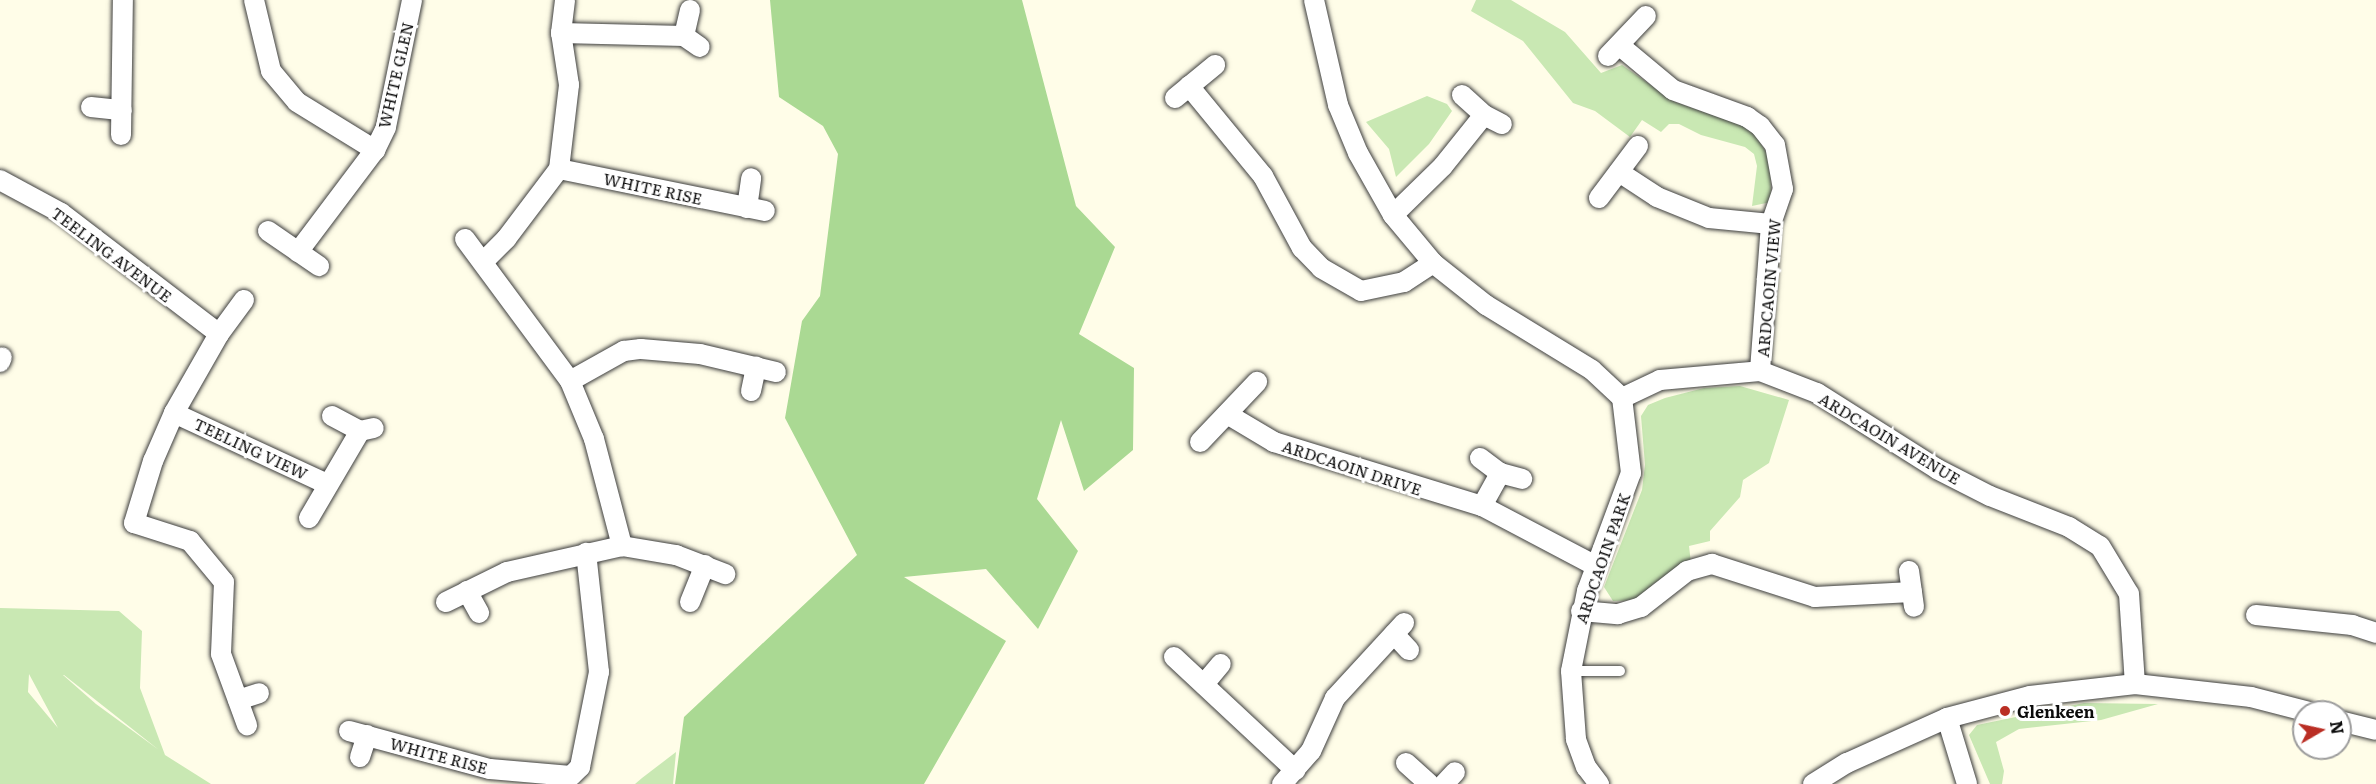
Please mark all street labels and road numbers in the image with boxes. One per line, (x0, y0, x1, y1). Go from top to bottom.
street label: WHITE GLEN (373, 20, 417, 130)
street label: WHITE RISE (602, 168, 704, 208)
street label: TEELING AVENUE (48, 202, 176, 306)
street label: ARDCAOIN VIEW (1752, 218, 1784, 358)
street label: ARDCAOIN AVENUE (1816, 388, 1964, 488)
street label: TEELING VIEW (191, 413, 311, 483)
street label: ARDCAOIN DRIVE (1280, 435, 1424, 499)
street label: ARDCAOIN PARK (1571, 490, 1633, 626)
street label: WHITE RISE (388, 733, 490, 777)

